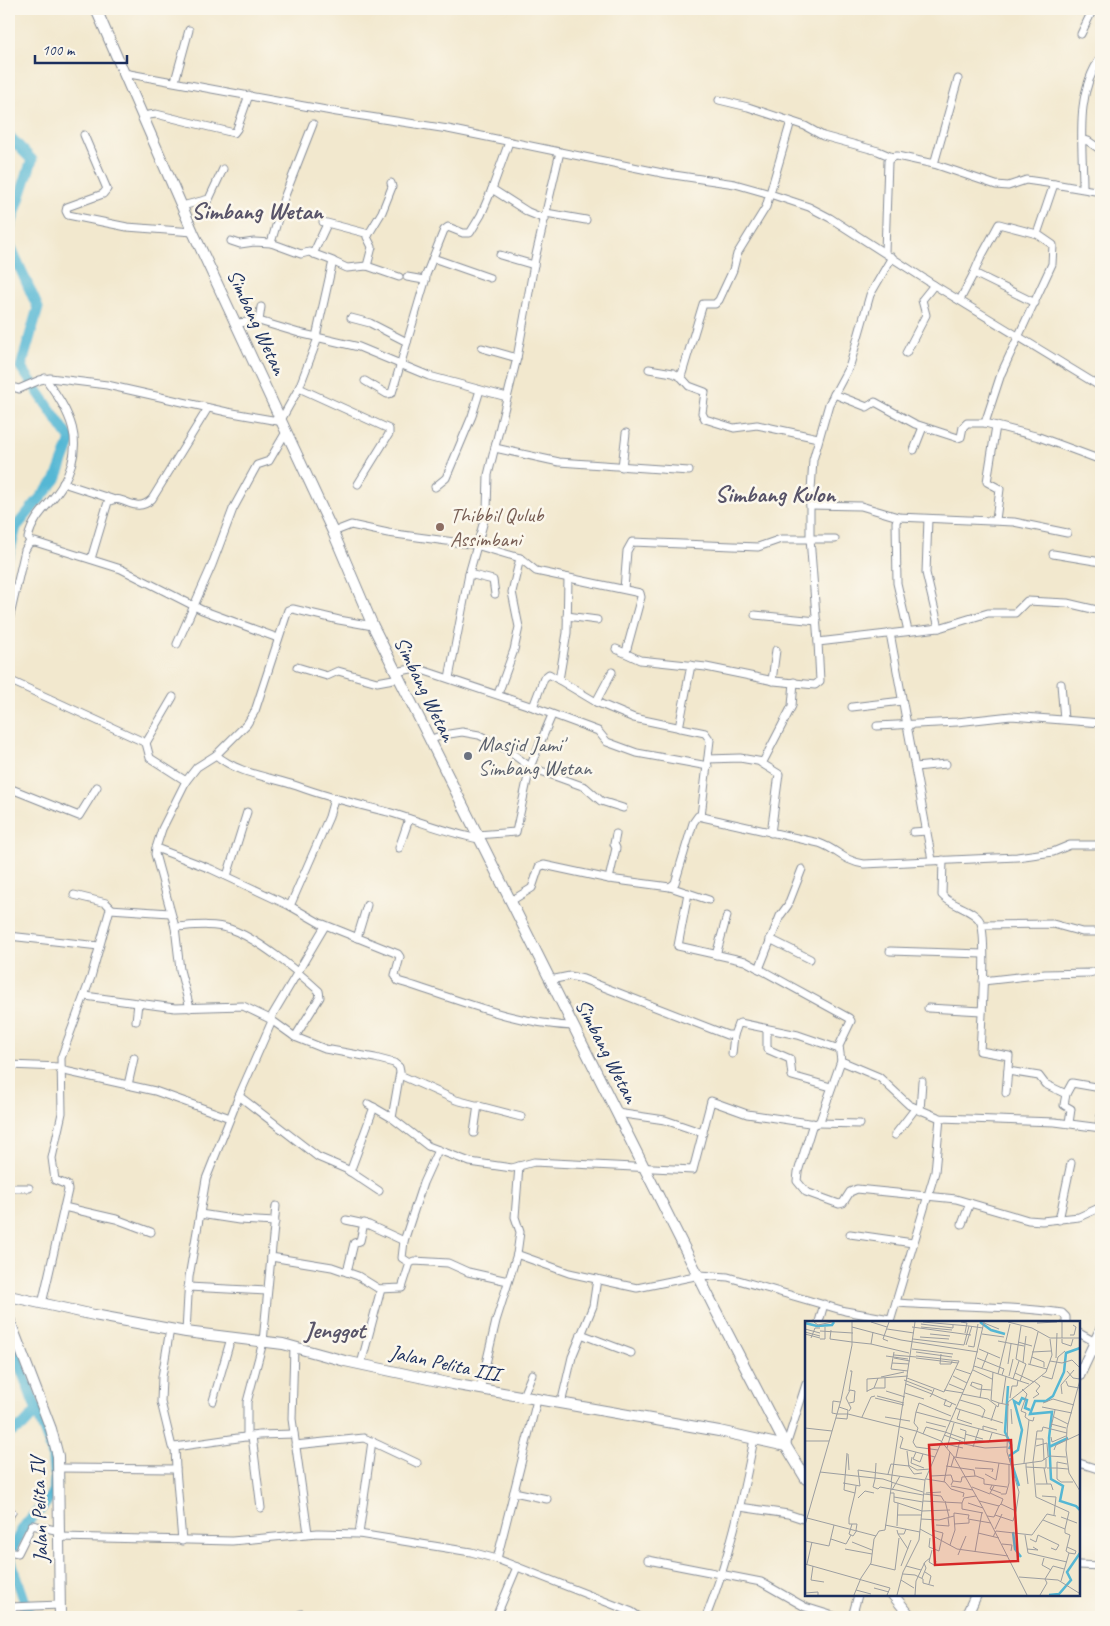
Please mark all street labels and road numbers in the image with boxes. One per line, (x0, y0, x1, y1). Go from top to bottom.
street label: Simbang Wetan (221, 265, 293, 380)
street label: Simbang Wetan (388, 632, 462, 747)
street label: Simbang Wetan (570, 995, 645, 1109)
street label: Jalan Pelita III (387, 1338, 507, 1388)
street label: Jalan Pelita IV (24, 1453, 54, 1564)

